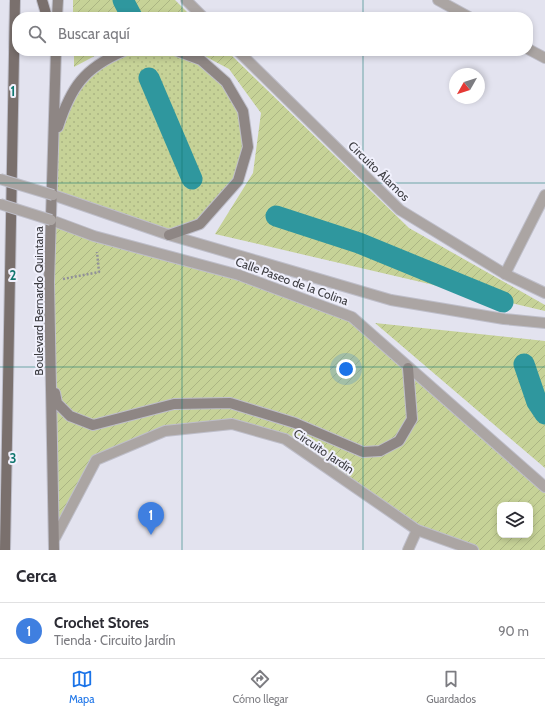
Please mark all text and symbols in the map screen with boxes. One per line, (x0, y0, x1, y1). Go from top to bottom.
search box (12, 12, 533, 56)
icon: search (26, 23, 48, 45)
text: Buscar aquí (58, 25, 130, 43)
north arrow (449, 68, 485, 104)
text: 1 (11, 83, 15, 99)
street label: Circuito Álamos (345, 138, 413, 204)
street label: Boulevard Bernardo Quintana (31, 226, 46, 376)
street label: Calle Paseo de la Colina (234, 254, 351, 308)
text: 2 (10, 267, 17, 283)
your location (336, 359, 356, 379)
street label: Circuito Jardín (291, 425, 357, 477)
text: 3 (9, 450, 17, 466)
pin: 1 (138, 502, 164, 535)
map controls (497, 502, 533, 538)
button: layers (497, 502, 533, 538)
text: Cerca (16, 566, 57, 586)
text: Crochet Stores (54, 614, 149, 632)
text: 1 (27, 623, 31, 639)
text: 90 m (498, 623, 529, 639)
text: Tienda · Circuito Jardín (54, 632, 175, 648)
tab: Mapa (69, 668, 95, 706)
tab: Cómo llegar (232, 668, 288, 706)
tab: Guardados (426, 668, 476, 706)

